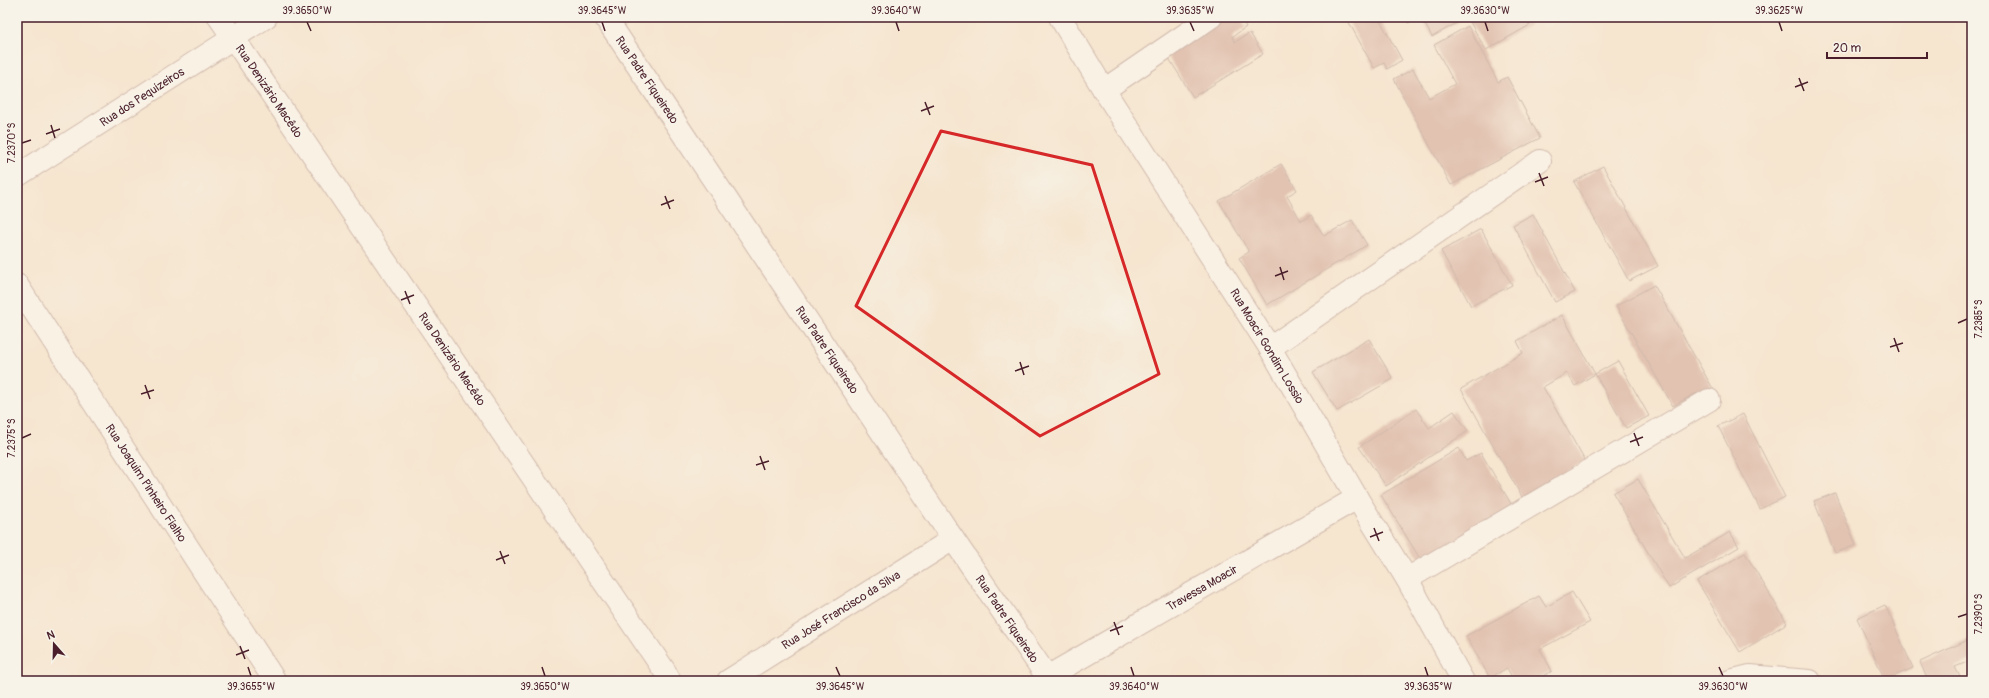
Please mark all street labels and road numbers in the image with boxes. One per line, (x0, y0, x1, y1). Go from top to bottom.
street label: Rua Padre Fiqueiredo (612, 34, 682, 127)
street label: Rua Denizário Macêdo (232, 42, 306, 141)
street label: Rua dos Pequizeiros (97, 64, 188, 130)
street label: Rua Moacir Gondim Lossio (1226, 286, 1307, 407)
street label: Rua Padre Fiqueiredo (792, 304, 862, 397)
street label: Rua Denizário Macêdo (415, 310, 489, 409)
street label: Rua Joaquim Pinheiro Fialho (102, 421, 190, 546)
street label: Travessa Moacir (1164, 562, 1241, 615)
street label: Rua José Francisco da Silva (779, 568, 904, 653)
street label: Rua Padre Fiqueiredo (972, 573, 1042, 666)

